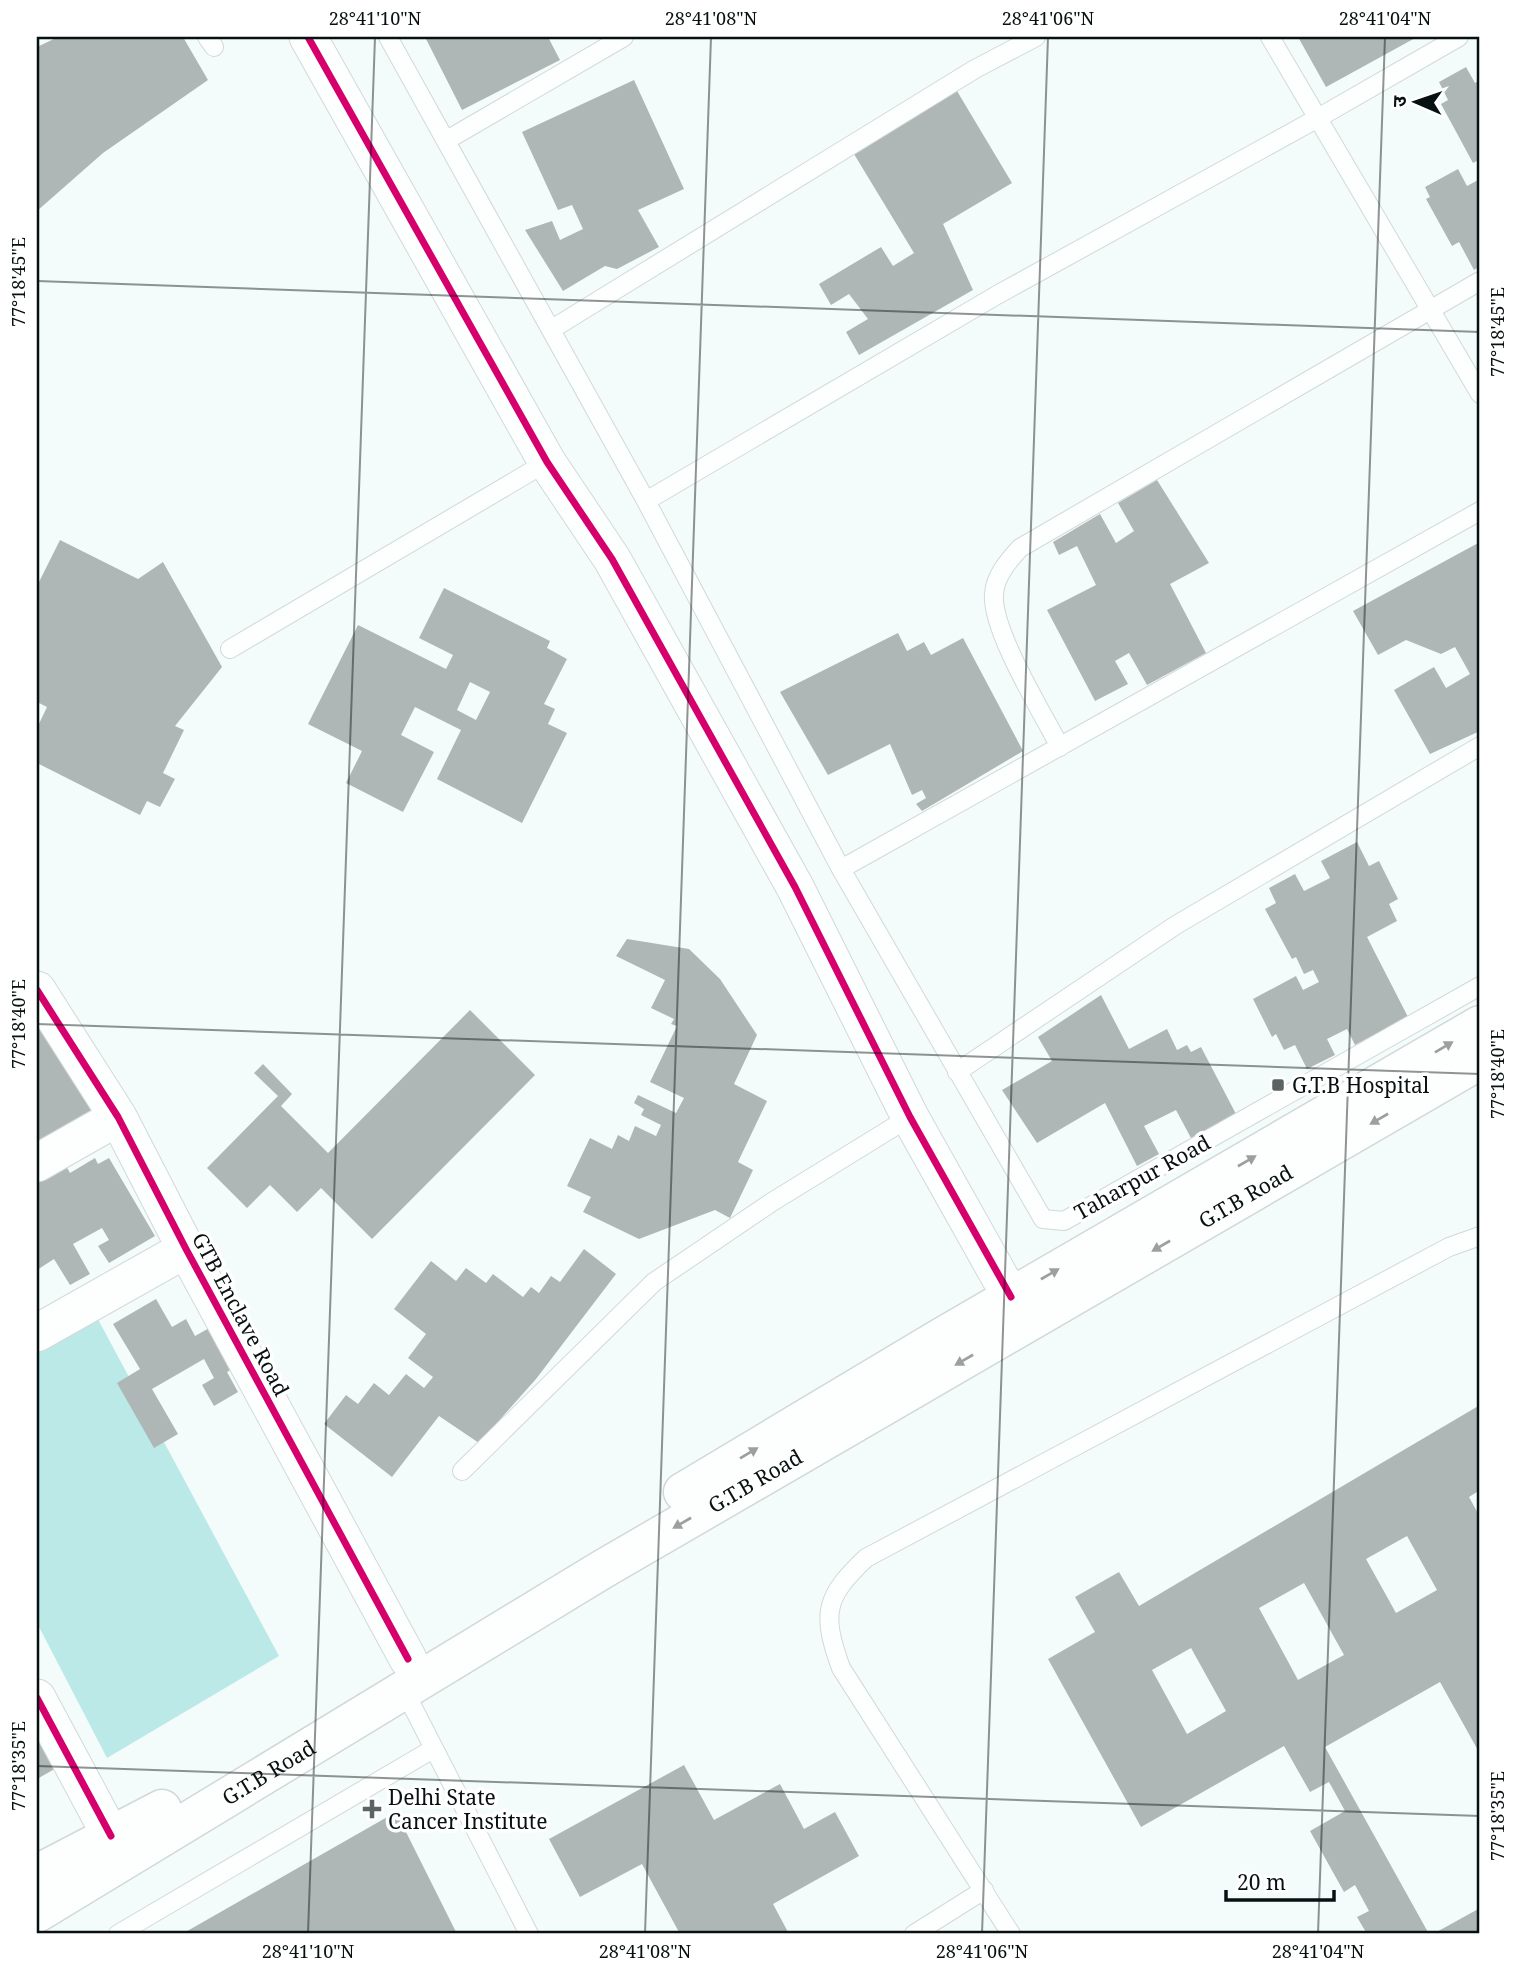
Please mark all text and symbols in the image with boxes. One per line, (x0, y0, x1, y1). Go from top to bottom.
text: 28°41'10"N (329, 6, 422, 30)
text: 28°41'08"N (665, 6, 758, 30)
text: 28°41'06"N (1002, 6, 1095, 30)
text: 28°41'04"N (1339, 6, 1432, 30)
north arrow (1380, 66, 1450, 136)
text: उ (1386, 95, 1412, 107)
text: 77°18'45"E (6, 237, 30, 327)
text: 77°18'45"E (1485, 287, 1509, 377)
text: 77°18'40"E (6, 979, 30, 1069)
text: 77°18'40"E (1485, 1029, 1509, 1119)
one-way arrow (1435, 1041, 1454, 1053)
place label: G.T.B Hospital (1292, 1071, 1430, 1099)
marker: G.T.B Hospital (1270, 1077, 1286, 1093)
one-way arrow (1369, 1113, 1388, 1125)
street label: Taharpur Road (1069, 1128, 1215, 1226)
one-way arrow (1238, 1155, 1257, 1167)
street label: G.T.B Road (1193, 1158, 1298, 1235)
street label: GTB Enclave Road (186, 1227, 296, 1401)
one-way arrow (1151, 1239, 1171, 1251)
one-way arrow (1041, 1268, 1060, 1280)
one-way arrow (955, 1354, 974, 1366)
street label: G.T.B Road (703, 1442, 807, 1519)
one-way arrow (740, 1446, 759, 1459)
one-way arrow (673, 1517, 692, 1529)
text: 77°18'35"E (6, 1721, 30, 1811)
street label: G.T.B Road (217, 1733, 321, 1811)
text: 77°18'35"E (1485, 1771, 1509, 1861)
place label: Delhi State Cancer Institute (388, 1783, 547, 1835)
marker: Delhi State Cancer Institute (362, 1799, 382, 1819)
scale bar (1226, 1859, 1335, 1903)
text: 20 m (1237, 1868, 1286, 1896)
text: 28°41'10"N (262, 1939, 355, 1963)
text: 28°41'08"N (599, 1939, 692, 1963)
text: 28°41'06"N (936, 1939, 1029, 1963)
text: 28°41'04"N (1272, 1939, 1365, 1963)

